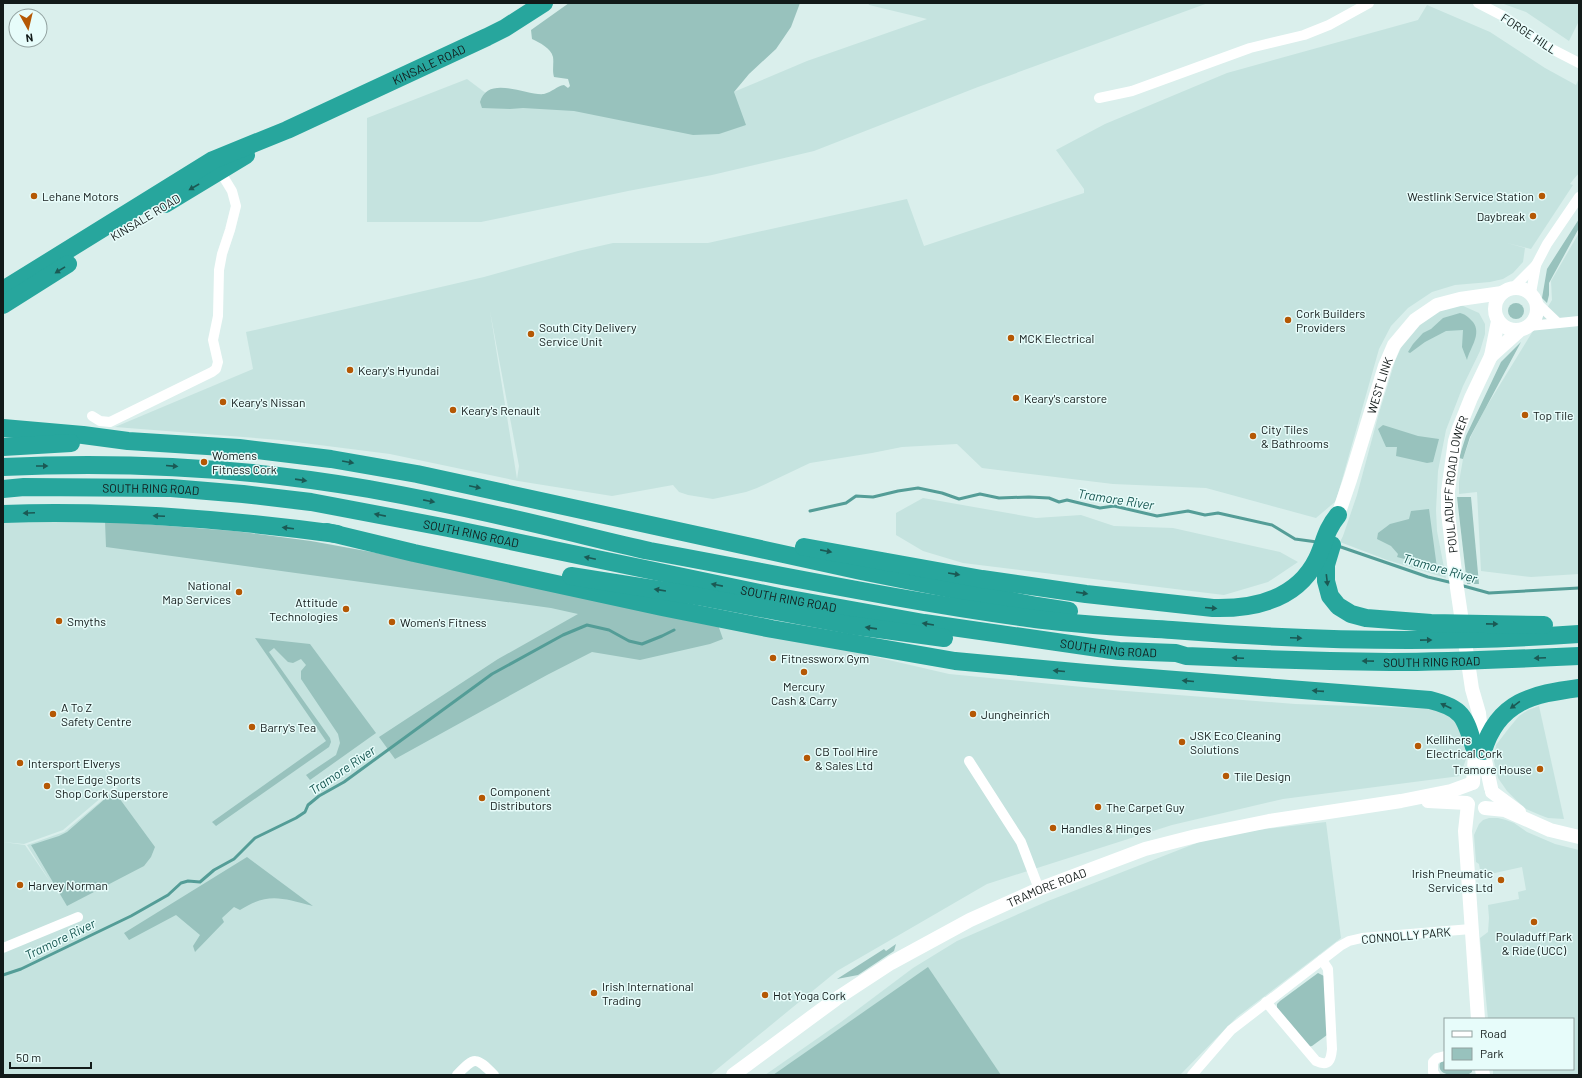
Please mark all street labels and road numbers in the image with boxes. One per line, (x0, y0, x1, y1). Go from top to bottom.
street label: FORGE HILL (1499, 10, 1559, 56)
street label: KINSALE ROAD (390, 41, 467, 87)
street label: KINSALE ROAD (108, 191, 182, 243)
street label: WEST LINK (1364, 354, 1395, 416)
street label: POULADUFF ROAD LOWER (1441, 413, 1470, 554)
street label: SOUTH RING ROAD (102, 481, 200, 497)
street label: SOUTH RING ROAD (422, 516, 520, 550)
street label: SOUTH RING ROAD (739, 582, 838, 614)
street label: SOUTH RING ROAD (1059, 636, 1157, 659)
street label: SOUTH RING ROAD (1383, 653, 1481, 669)
street label: TRAMORE ROAD (1005, 865, 1088, 910)
street label: CONNOLLY PARK (1361, 924, 1452, 946)

